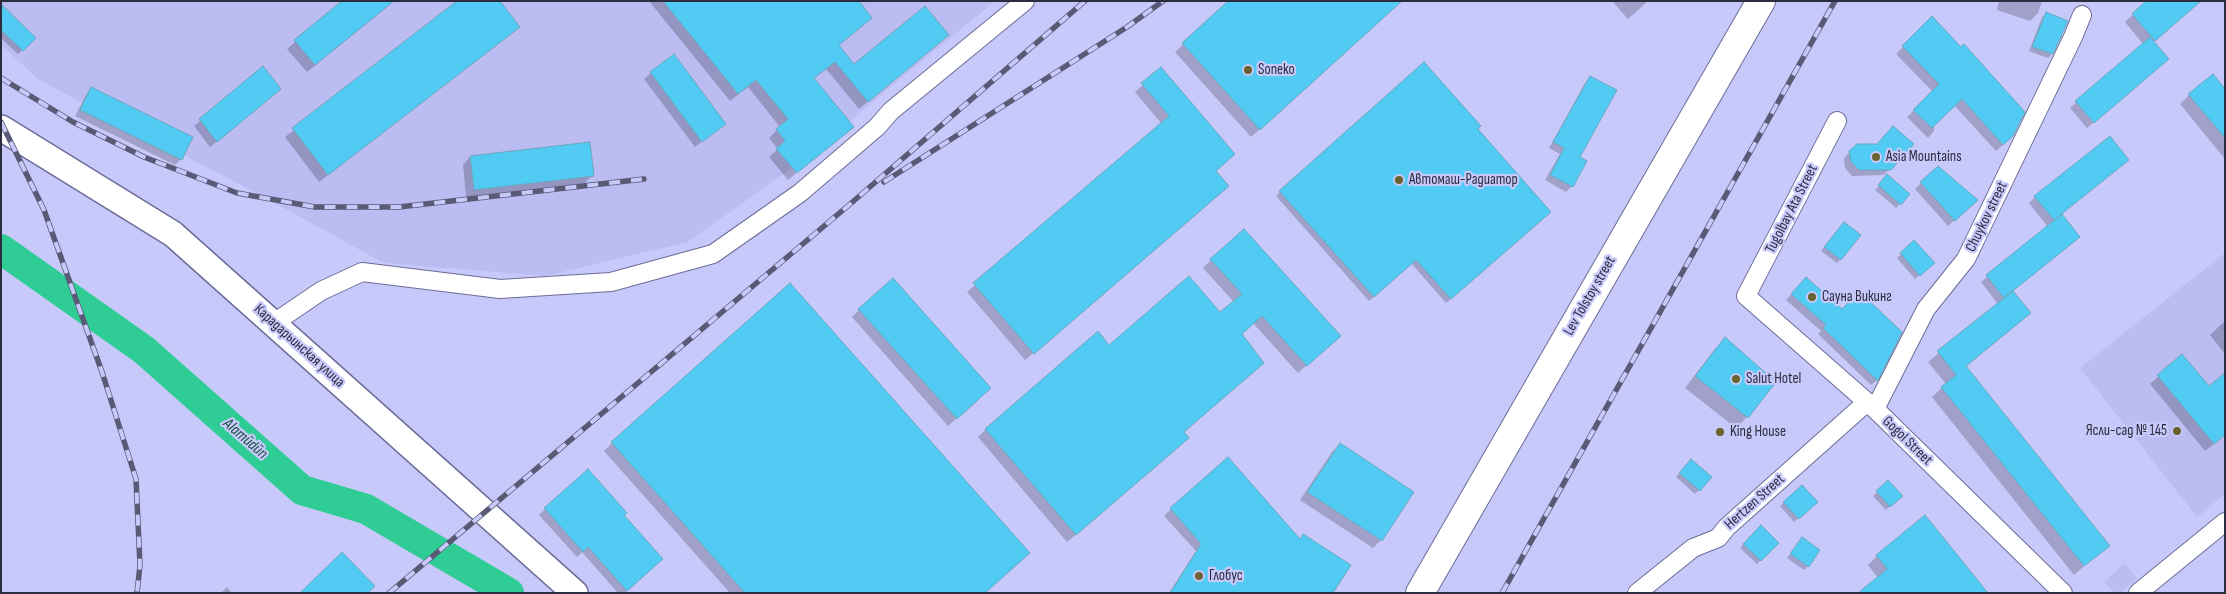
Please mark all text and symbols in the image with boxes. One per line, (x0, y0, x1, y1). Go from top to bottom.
place label: Soneko (1258, 61, 1295, 79)
marker: Soneko (1242, 64, 1254, 76)
place label: Asia Mountains (1886, 148, 1962, 166)
marker: Asia Mountains (1870, 151, 1882, 163)
street label: Tugolbay Ata Street (1762, 162, 1822, 256)
place label: Автомаш-Радиатор (1409, 171, 1518, 189)
marker: Автомаш-Радиатор (1393, 174, 1405, 186)
street label: Chuykov street (1962, 179, 2012, 255)
street label: Lev Tolstoy street (1560, 253, 1620, 339)
place label: Сауна Викинг (1822, 288, 1892, 306)
marker: Сауна Викинг (1806, 291, 1818, 303)
street label: Карадарьинская улица (250, 301, 348, 391)
place label: Salut Hotel (1746, 370, 1801, 388)
marker: Salut Hotel (1730, 373, 1742, 385)
street label: Gogol Street (1878, 413, 1936, 469)
water label: Alamüdün (219, 414, 271, 464)
place label: Ясли-сад № 145 (2086, 422, 2167, 440)
place label: King House (1730, 423, 1786, 441)
marker: Ясли-сад № 145 (2171, 425, 2183, 437)
marker: King House (1714, 426, 1726, 438)
street label: Hertzen Street (1721, 470, 1789, 534)
place label: Глобус (1209, 567, 1243, 585)
marker: Глобус (1193, 570, 1205, 582)

